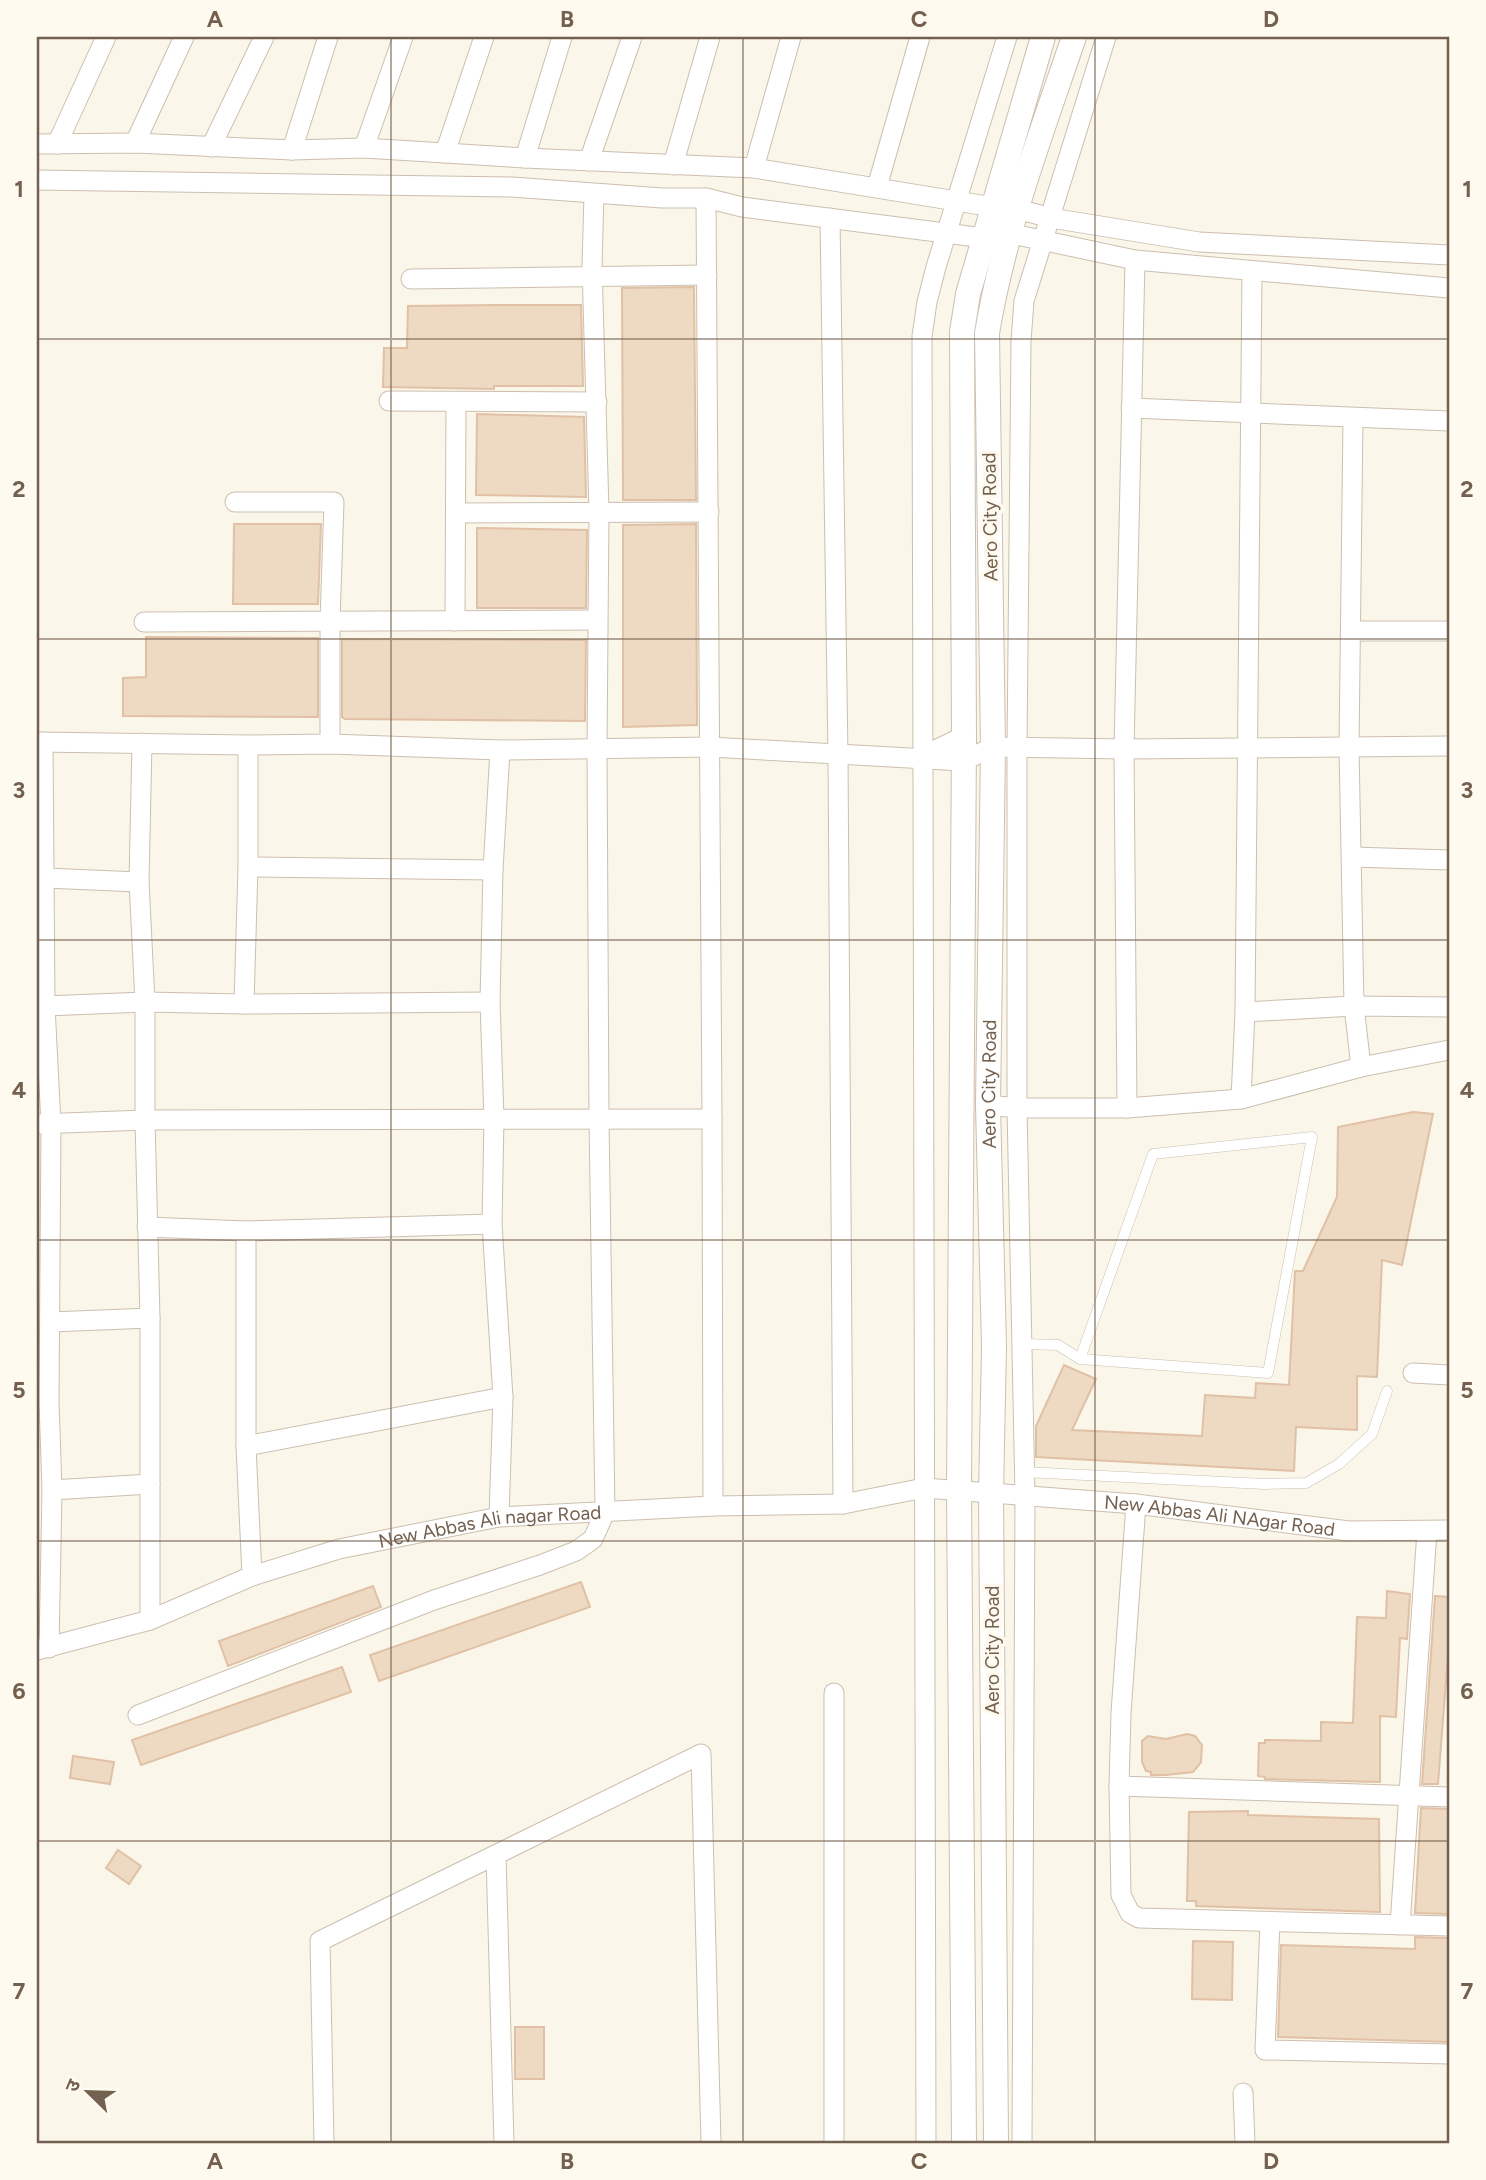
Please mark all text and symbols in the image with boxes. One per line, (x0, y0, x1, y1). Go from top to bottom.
text: A (207, 5, 224, 33)
text: B (560, 5, 574, 33)
text: C (911, 5, 928, 33)
text: D (1263, 5, 1279, 33)
text: 1 (14, 175, 24, 203)
text: 1 (1462, 175, 1472, 203)
street label: Aero City Road (977, 452, 1003, 582)
text: 2 (12, 475, 26, 503)
text: 2 (1460, 475, 1474, 503)
text: 3 (13, 776, 25, 804)
text: 3 (1461, 776, 1473, 804)
street label: Aero City Road (976, 1019, 1001, 1149)
text: 4 (12, 1076, 26, 1104)
text: 4 (1460, 1076, 1474, 1104)
text: 5 (12, 1376, 26, 1404)
text: 5 (1460, 1376, 1474, 1404)
street label: New Abbas Ali NAgar Road (1103, 1490, 1336, 1541)
street label: New Abbas Ali nagar Road (376, 1500, 602, 1552)
street label: Aero City Road (981, 1586, 1004, 1714)
text: 6 (12, 1677, 26, 1705)
text: 6 (1460, 1677, 1474, 1705)
text: 7 (13, 1977, 26, 2005)
text: 7 (1461, 1977, 1474, 2005)
north arrow (52, 2058, 122, 2128)
text: उ (60, 2075, 86, 2095)
text: A (207, 2147, 224, 2175)
text: B (560, 2147, 574, 2175)
text: C (911, 2147, 928, 2175)
text: D (1263, 2147, 1279, 2175)

